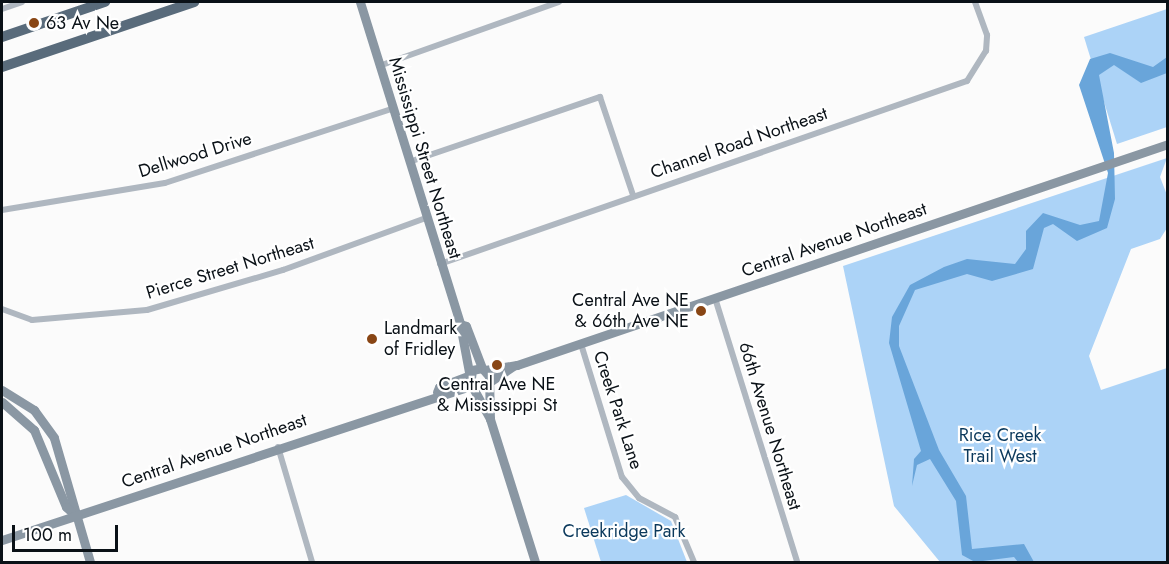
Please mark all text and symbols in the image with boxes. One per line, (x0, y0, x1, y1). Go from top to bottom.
place label: 63 Av Ne (46, 12, 119, 34)
marker: 63 Av Ne (27, 16, 41, 30)
street label: Mississippi Street Northeast (384, 55, 466, 261)
street label: Channel Road Northeast (648, 103, 830, 183)
street label: Dellwood Drive (136, 128, 254, 182)
street label: Central Avenue Northeast (739, 198, 929, 282)
street label: Pierce Street Northeast (143, 232, 317, 304)
place label: Central Ave NE & 66th Ave NE (572, 290, 689, 332)
marker: Central Ave NE & 66th Ave NE (694, 304, 708, 318)
place label: Landmark of Fridley (384, 318, 457, 360)
marker: Landmark of Fridley (365, 332, 379, 346)
street label: 66th Avenue Northeast (734, 339, 806, 513)
street label: Creek Park Lane (589, 348, 647, 472)
marker: Central Ave NE & Mississippi St (490, 358, 504, 372)
place label: Central Ave NE & Mississippi St (437, 374, 557, 416)
street label: Central Avenue Northeast (119, 409, 309, 493)
park label: Rice Creek Trail West (959, 425, 1041, 468)
scale bar (15, 513, 122, 551)
park label: Creekridge Park (563, 520, 685, 542)
text: 100 m (23, 522, 72, 548)

